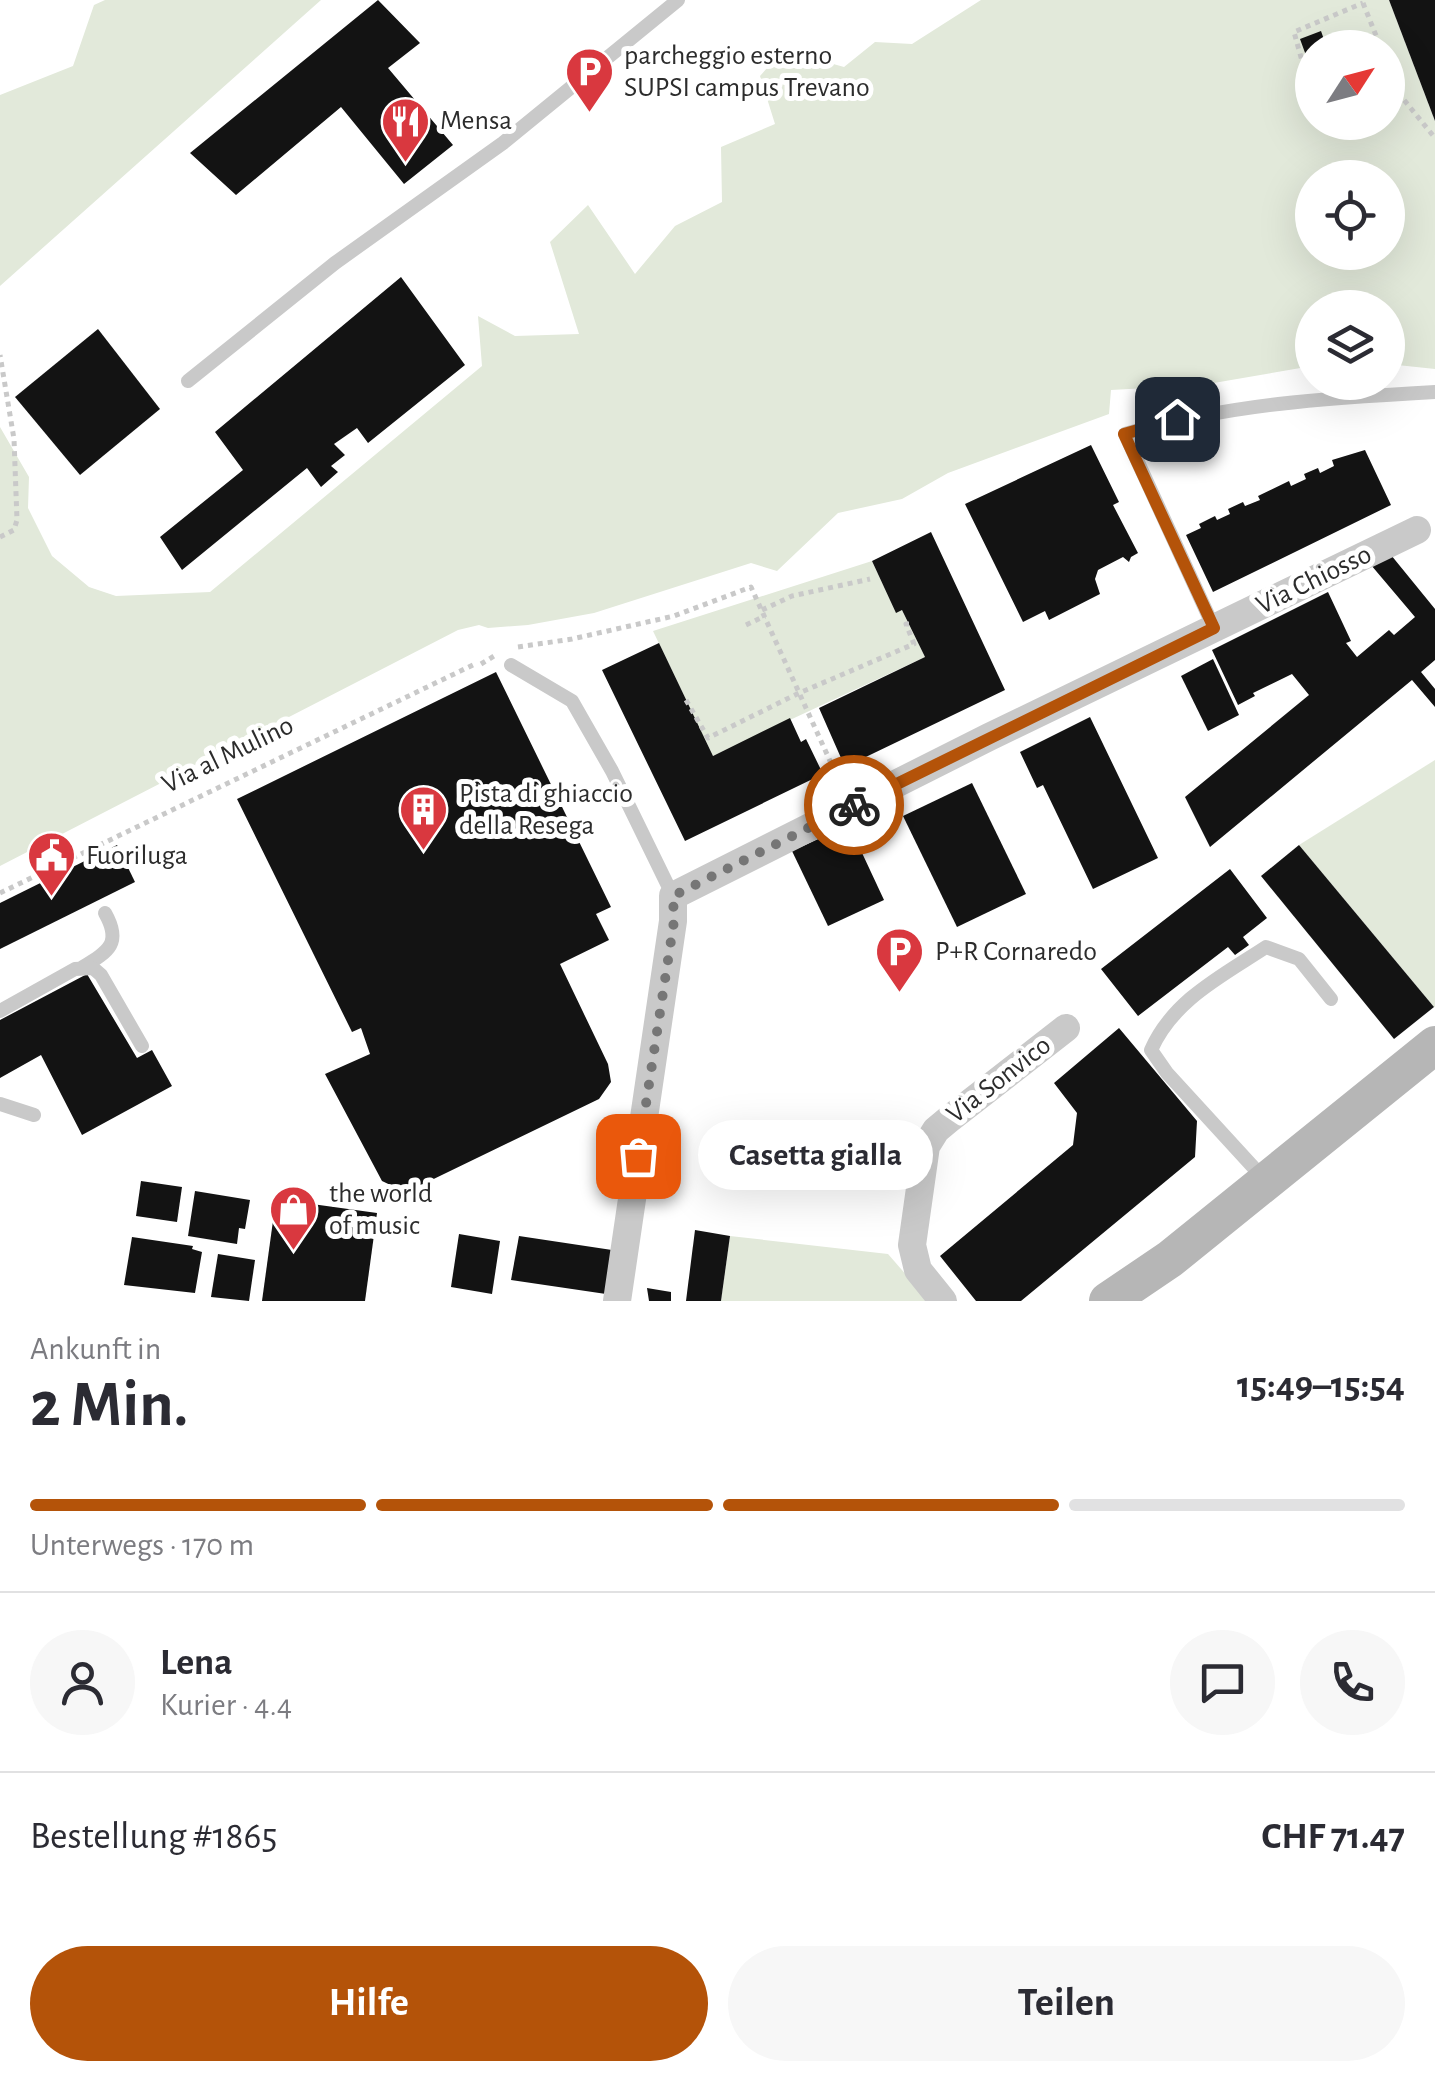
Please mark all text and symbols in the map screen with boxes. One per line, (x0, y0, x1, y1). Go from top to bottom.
north arrow (1295, 30, 1405, 140)
map controls (1295, 30, 1405, 400)
place label: parcheggio esterno SUPSI campus Trevano (624, 42, 870, 102)
parking icon: parcheggio esterno SUPSI campus Trevano (563, 46, 615, 114)
restaurant icon: Mensa (379, 95, 431, 163)
place label: Mensa (440, 107, 512, 135)
button: locate (1295, 160, 1405, 270)
button: layers (1295, 290, 1405, 400)
pin (1135, 377, 1220, 462)
icon: home (1150, 392, 1205, 447)
street label: Via Chiosso (1252, 540, 1376, 620)
street label: Via al Mulino (158, 711, 298, 799)
courier (804, 755, 904, 855)
icon: bike (827, 778, 882, 833)
place label: Pista di ghiaccio della Resega (459, 780, 633, 840)
building icon: Pista di ghiaccio della Resega (398, 784, 450, 852)
public building icon: Fuoriluga (25, 830, 77, 898)
place label: Fuoriluga (86, 842, 188, 870)
parking icon: P+R Cornaredo (874, 926, 926, 994)
place label: P+R Cornaredo (935, 938, 1097, 966)
street label: Via Sonvico (942, 1031, 1056, 1129)
pin (596, 1114, 681, 1199)
callout: Casetta gialla (698, 1121, 933, 1191)
icon: bag (611, 1129, 666, 1184)
text: Casetta gialla (729, 1139, 902, 1171)
place label: the world of music (329, 1180, 432, 1240)
shop icon: the world of music (268, 1184, 320, 1252)
text: Ankunft in (30, 1333, 161, 1365)
text: 15:49–15:54 (1237, 1367, 1405, 1405)
text: 2 Min. (30, 1373, 188, 1438)
text: Unterwegs · 170 m (30, 1529, 254, 1561)
button: person (30, 1630, 135, 1735)
button: chat (1170, 1630, 1275, 1735)
button: phone (1300, 1630, 1405, 1735)
text: Lena (160, 1644, 233, 1682)
text: Kurier · 4.4 (160, 1689, 292, 1721)
text: Bestellung #1865 (30, 1818, 277, 1856)
text: CHF 71.47 (1262, 1818, 1405, 1856)
button: Hilfe (30, 1946, 708, 2061)
button: Teilen (728, 1946, 1405, 2061)

